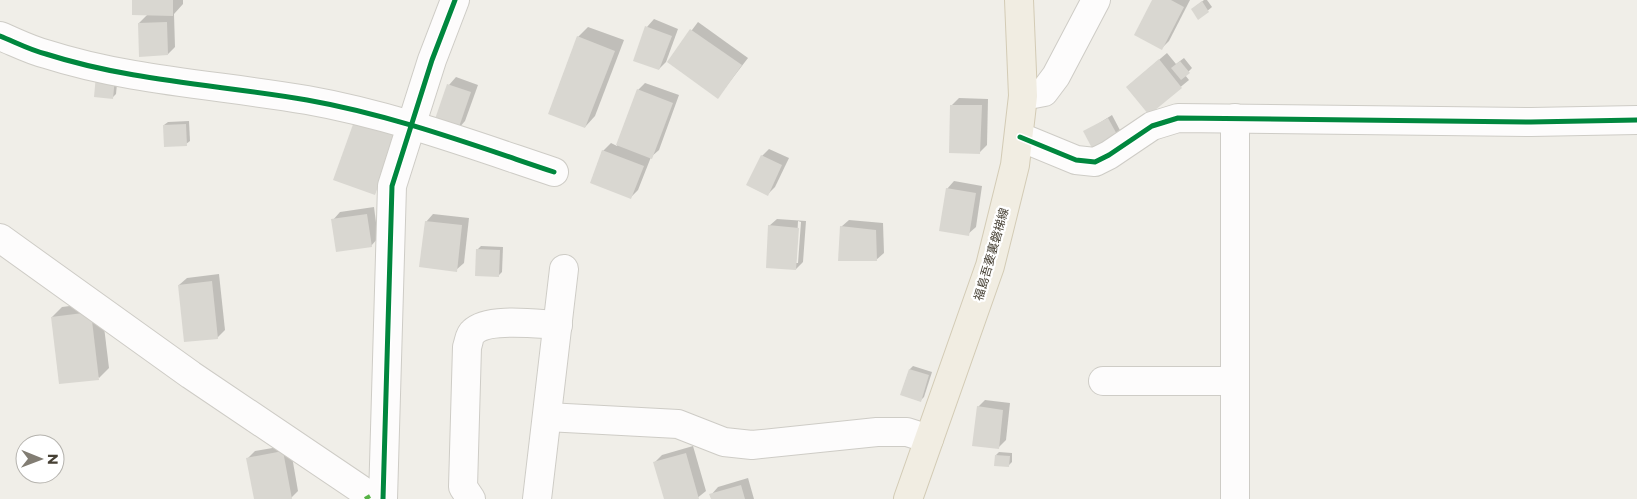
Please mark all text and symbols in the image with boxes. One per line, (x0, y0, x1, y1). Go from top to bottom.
street label: 福島吾妻裏磐梯線 (971, 206, 1011, 302)
north arrow (15, 434, 65, 484)
text: N (44, 453, 62, 465)

